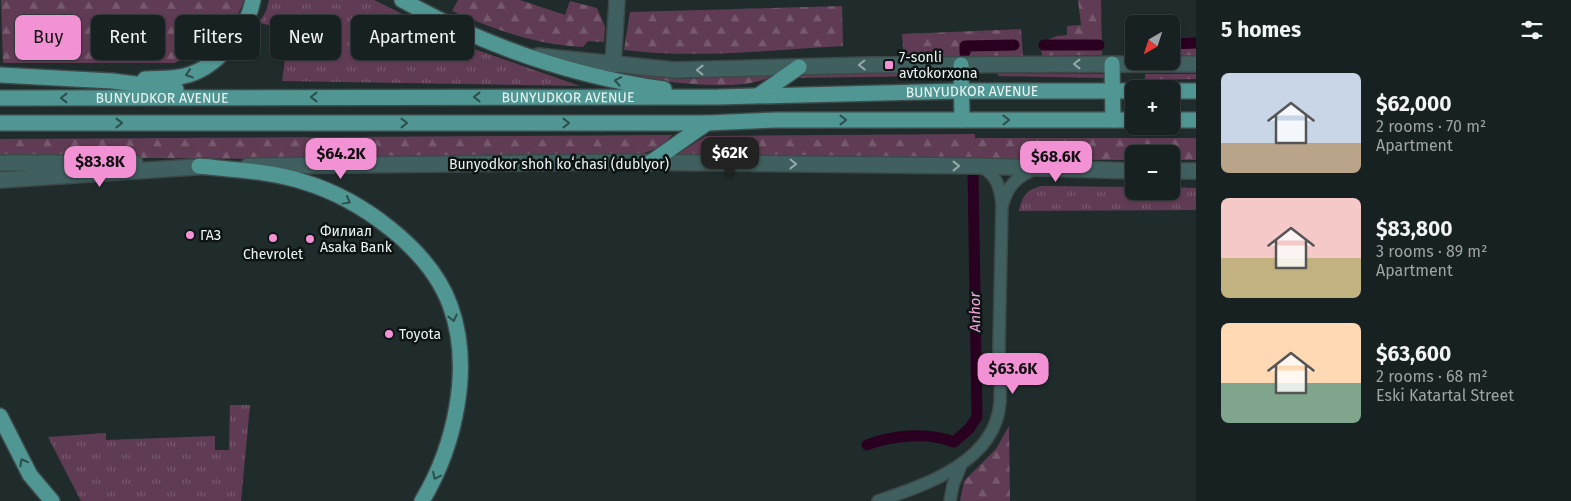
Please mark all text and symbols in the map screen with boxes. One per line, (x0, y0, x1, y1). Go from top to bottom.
chip: Buy (15, 15, 81, 60)
chip: Rent (91, 15, 165, 60)
chip: Filters (175, 15, 260, 60)
chip: New (270, 15, 341, 60)
chip: Apartment (351, 15, 474, 60)
north arrow (1125, 15, 1180, 70)
map controls (1125, 15, 1180, 200)
icon: filters (1518, 16, 1546, 44)
text: 5 homes (1221, 17, 1301, 43)
place label: 7-sonli avtokorxona (899, 49, 978, 82)
marker: 7-sonli avtokorxona (883, 59, 895, 71)
one-way arrow (1073, 59, 1081, 69)
one-way arrow (858, 60, 866, 70)
one-way arrow (696, 65, 704, 75)
one-way arrow (185, 68, 194, 78)
one-way arrow (614, 77, 622, 87)
button: + (1125, 80, 1180, 135)
street label: BUNYUDKOR AVENUE (905, 83, 1038, 101)
street label: BUNYUDKOR AVENUE (96, 89, 228, 106)
street label: BUNYUDKOR AVENUE (502, 89, 634, 106)
text: $62,000 (1376, 91, 1452, 117)
one-way arrow (310, 92, 318, 102)
one-way arrow (473, 92, 480, 102)
one-way arrow (60, 93, 68, 103)
icon: home (1261, 93, 1321, 153)
one-way arrow (840, 115, 847, 125)
one-way arrow (1002, 115, 1010, 125)
text: 2 rooms · 70 m² (1376, 117, 1486, 136)
one-way arrow (115, 118, 123, 128)
one-way arrow (400, 118, 408, 128)
one-way arrow (562, 118, 570, 128)
pin: $62K (700, 136, 760, 179)
text: Apartment (1376, 136, 1453, 155)
pin: $64.2K (300, 138, 382, 180)
pin: $68.6K (1015, 140, 1097, 183)
text: $62K (712, 143, 748, 162)
text: $64.2K (316, 144, 366, 163)
button: − (1125, 145, 1180, 200)
pin: $83.8K (59, 146, 141, 188)
text: $68.6K (1031, 147, 1081, 166)
text: $83.8K (75, 152, 125, 171)
street label: Bunyodkor shoh koʻchasi (dublyor) (449, 156, 669, 173)
one-way arrow (790, 159, 797, 169)
one-way arrow (952, 161, 960, 171)
one-way arrow (342, 195, 351, 205)
text: $83,800 (1376, 216, 1452, 242)
icon: home (1261, 218, 1321, 278)
place label: Филиал Asaka Bank (320, 223, 393, 256)
place label: ГАЗ (200, 227, 221, 244)
marker: ГАЗ (184, 229, 196, 241)
marker: Chevrolet (267, 232, 279, 244)
marker: Филиал Asaka Bank (304, 233, 316, 245)
text: 3 rooms · 89 m² (1376, 242, 1487, 261)
place label: Chevrolet (243, 246, 304, 263)
text: Apartment (1376, 261, 1453, 280)
water label: Anhor (966, 290, 984, 333)
one-way arrow (447, 313, 458, 322)
place label: Toyota (399, 326, 441, 343)
marker: Toyota (383, 328, 395, 340)
text: $63,600 (1376, 341, 1451, 367)
icon: home (1261, 343, 1321, 403)
pin: $63.6K (972, 352, 1054, 395)
text: $63.6K (989, 359, 1037, 378)
text: 2 rooms · 68 m² (1376, 367, 1488, 386)
text: Eski Katartal Street (1376, 386, 1514, 405)
one-way arrow (19, 458, 29, 467)
one-way arrow (432, 471, 442, 480)

